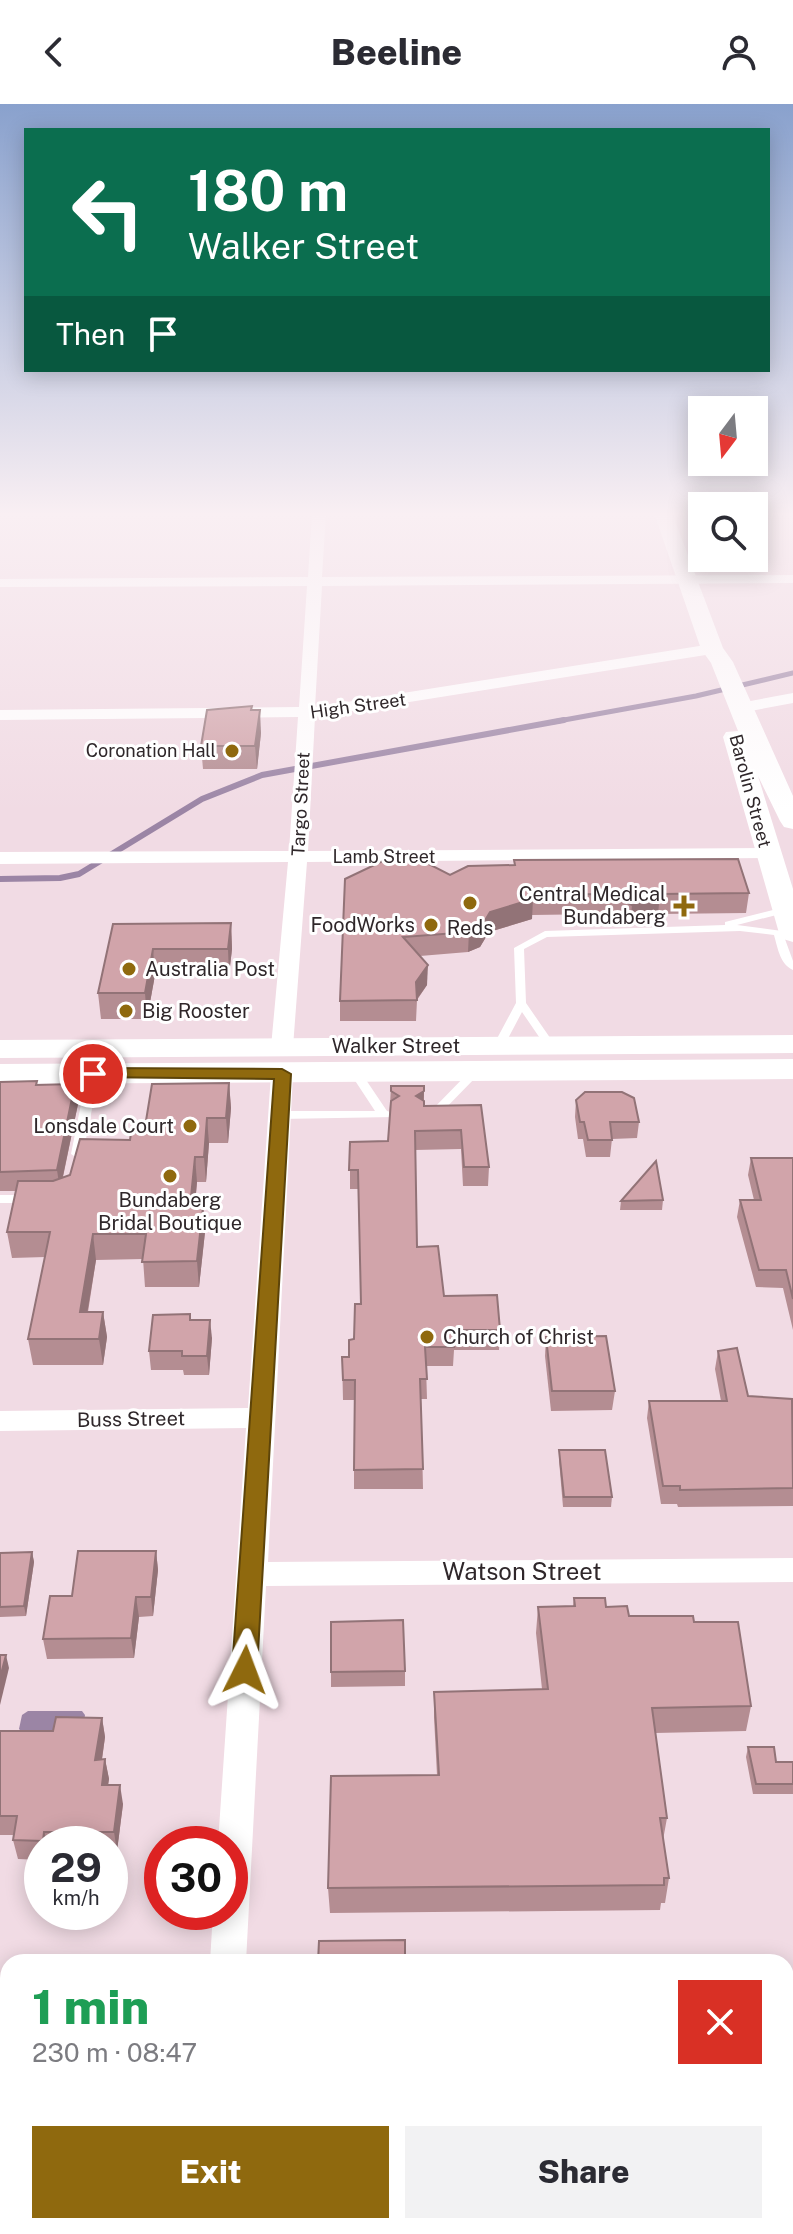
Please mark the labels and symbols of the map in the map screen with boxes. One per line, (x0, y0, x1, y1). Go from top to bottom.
north arrow (688, 396, 768, 476)
street label: High Street (309, 688, 407, 723)
street label: Barolin Street (725, 732, 776, 850)
place label: Coronation Hall (86, 740, 216, 761)
marker: Coronation Hall (223, 742, 241, 760)
street label: Targo Street (287, 751, 314, 857)
street label: Lamb Street (332, 846, 436, 867)
place label: Central Medical Bundaberg (519, 882, 666, 929)
marker: Reds (461, 894, 479, 912)
marker: Central Medical Bundaberg (673, 895, 695, 917)
place label: FoodWorks (310, 913, 415, 937)
marker: FoodWorks (422, 916, 440, 934)
place label: Reds (447, 916, 493, 940)
place label: Australia Post (145, 957, 275, 981)
marker: Australia Post (120, 960, 138, 978)
place label: Big Rooster (142, 999, 250, 1023)
marker: Big Rooster (117, 1002, 135, 1020)
street label: Walker Street (332, 1034, 460, 1058)
pin (59, 1040, 127, 1108)
place label: Lonsdale Court (33, 1114, 174, 1138)
marker: Lonsdale Court (181, 1117, 199, 1135)
marker: Bundaberg Bridal Boutique (161, 1167, 179, 1185)
place label: Bundaberg Bridal Boutique (98, 1188, 242, 1235)
place label: Church of Christ (443, 1325, 594, 1349)
marker: Church of Christ (418, 1328, 436, 1346)
street label: Buss Street (77, 1406, 185, 1432)
street label: Watson Street (442, 1557, 602, 1585)
position arrow (203, 1628, 287, 1712)
speed limit sign: 30 (144, 1826, 248, 1930)

